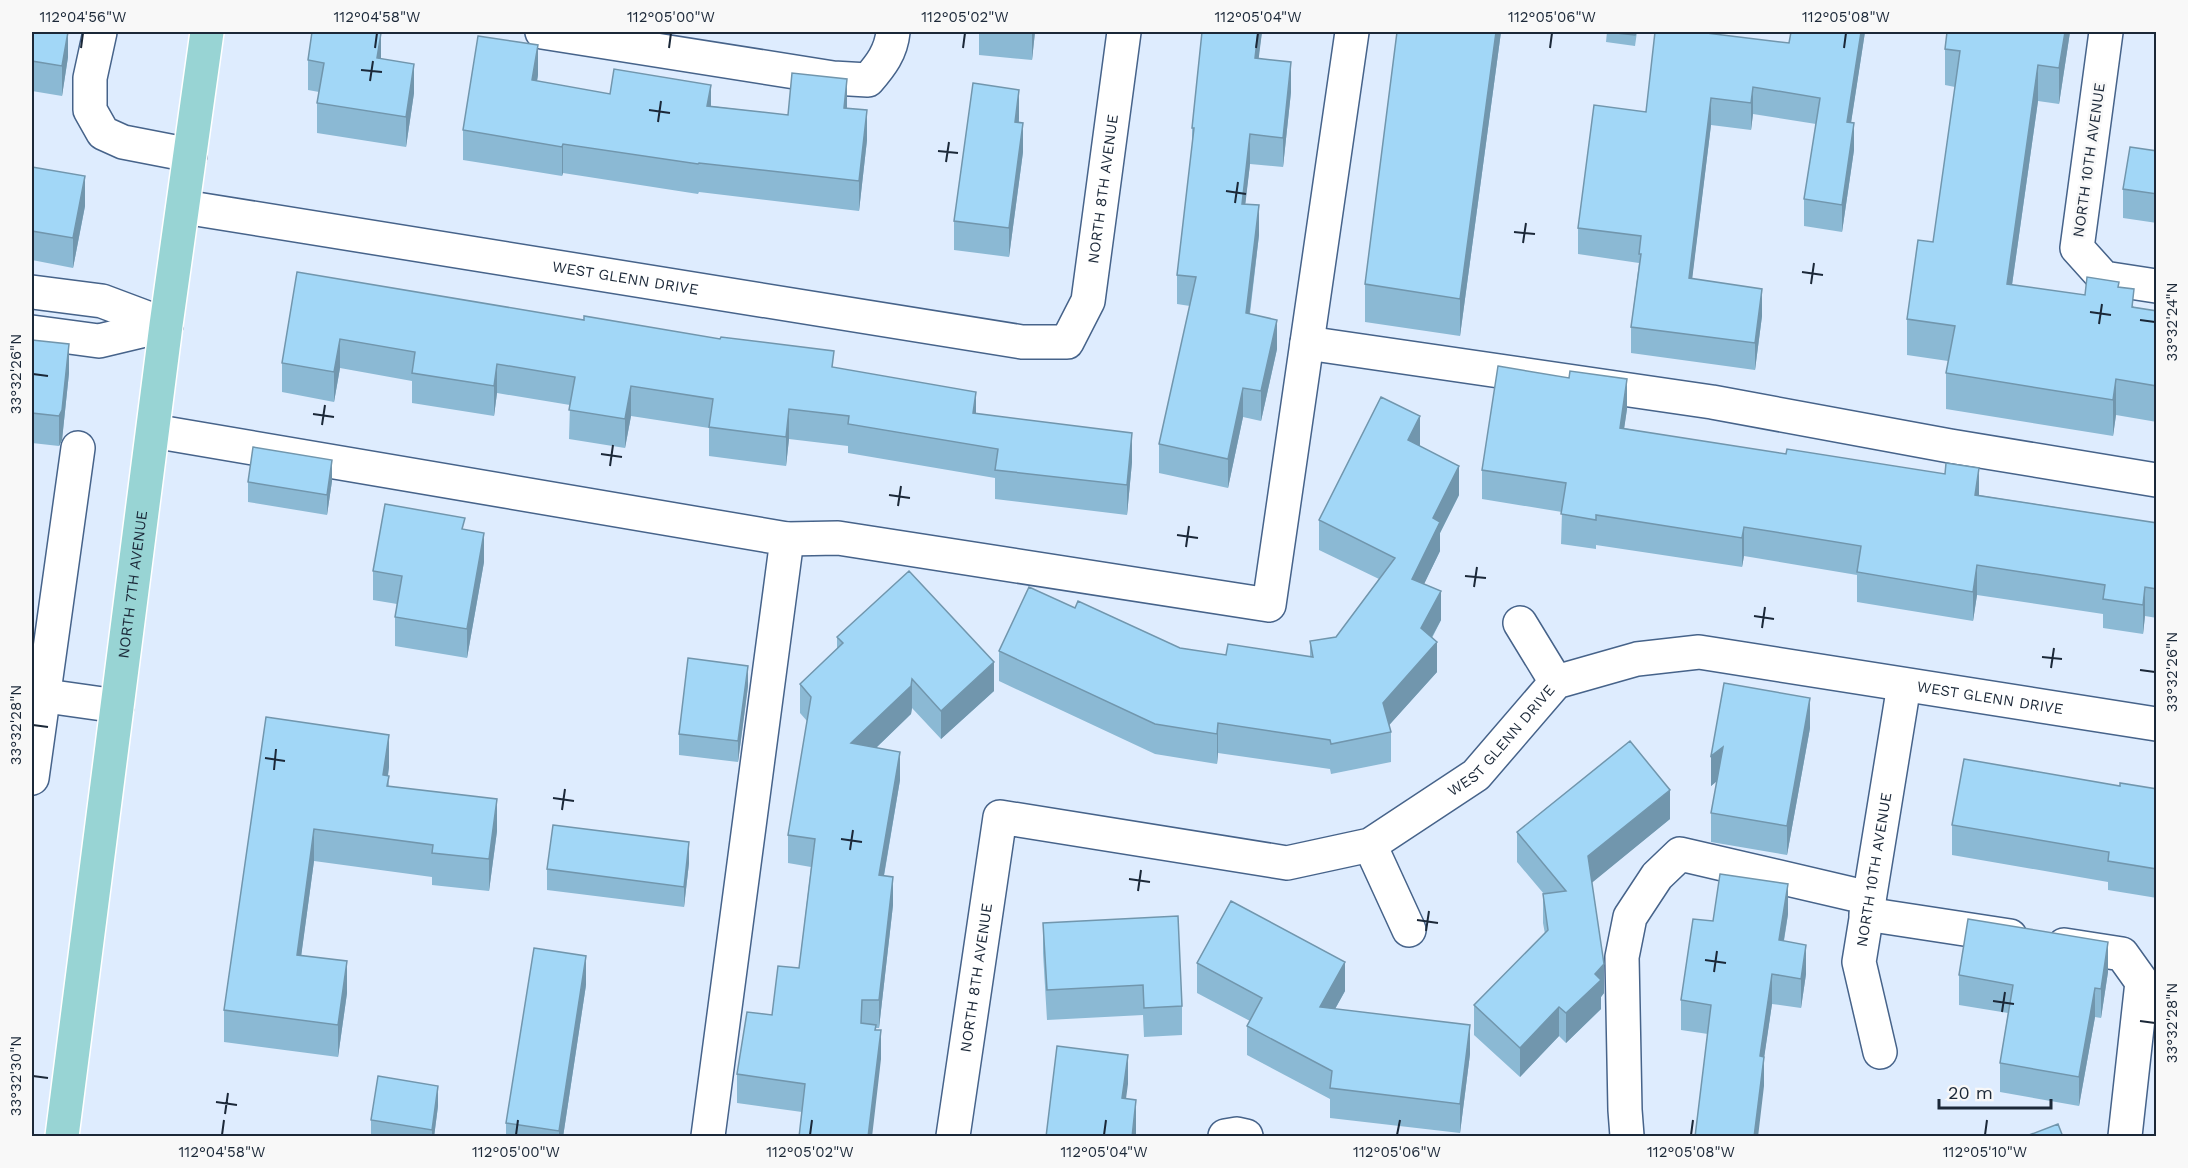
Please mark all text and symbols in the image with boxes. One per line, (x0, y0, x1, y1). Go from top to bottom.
text: 112°04'56"W (40, 8, 126, 26)
text: 112°04'58"W (333, 8, 421, 26)
text: 112°05'00"W (627, 8, 715, 26)
text: 112°05'02"W (921, 8, 1009, 26)
text: 112°05'04"W (1214, 8, 1302, 26)
text: 112°05'06"W (1508, 8, 1596, 26)
text: 112°05'08"W (1802, 8, 1890, 26)
street label: NORTH 10TH AVENUE (2069, 81, 2109, 239)
street label: NORTH 8TH AVENUE (1084, 113, 1122, 265)
street label: WEST GLENN DRIVE (551, 257, 700, 299)
text: 33°32'24"N (2163, 282, 2181, 362)
text: 33°32'26"N (7, 334, 25, 414)
street label: NORTH 7TH AVENUE (114, 509, 151, 660)
text: 33°32'26"N (2163, 632, 2181, 712)
street label: WEST GLENN DRIVE (1916, 677, 2065, 718)
street label: WEST GLENN DRIVE (1444, 681, 1558, 800)
text: 33°32'28"N (7, 685, 25, 765)
street label: NORTH 10TH AVENUE (1853, 791, 1895, 948)
street label: NORTH 8TH AVENUE (956, 902, 996, 1053)
text: 33°32'28"N (2163, 983, 2181, 1063)
text: 33°32'30"N (7, 1036, 25, 1116)
scale bar (1939, 1072, 2052, 1110)
text: 20 m (1948, 1082, 1993, 1103)
text: 112°04'58"W (178, 1143, 266, 1161)
text: 112°05'00"W (472, 1143, 560, 1161)
text: 112°05'02"W (766, 1143, 854, 1161)
text: 112°05'04"W (1060, 1143, 1148, 1161)
text: 112°05'06"W (1353, 1143, 1441, 1161)
text: 112°05'08"W (1647, 1143, 1735, 1161)
text: 112°05'10"W (1943, 1143, 2027, 1161)

